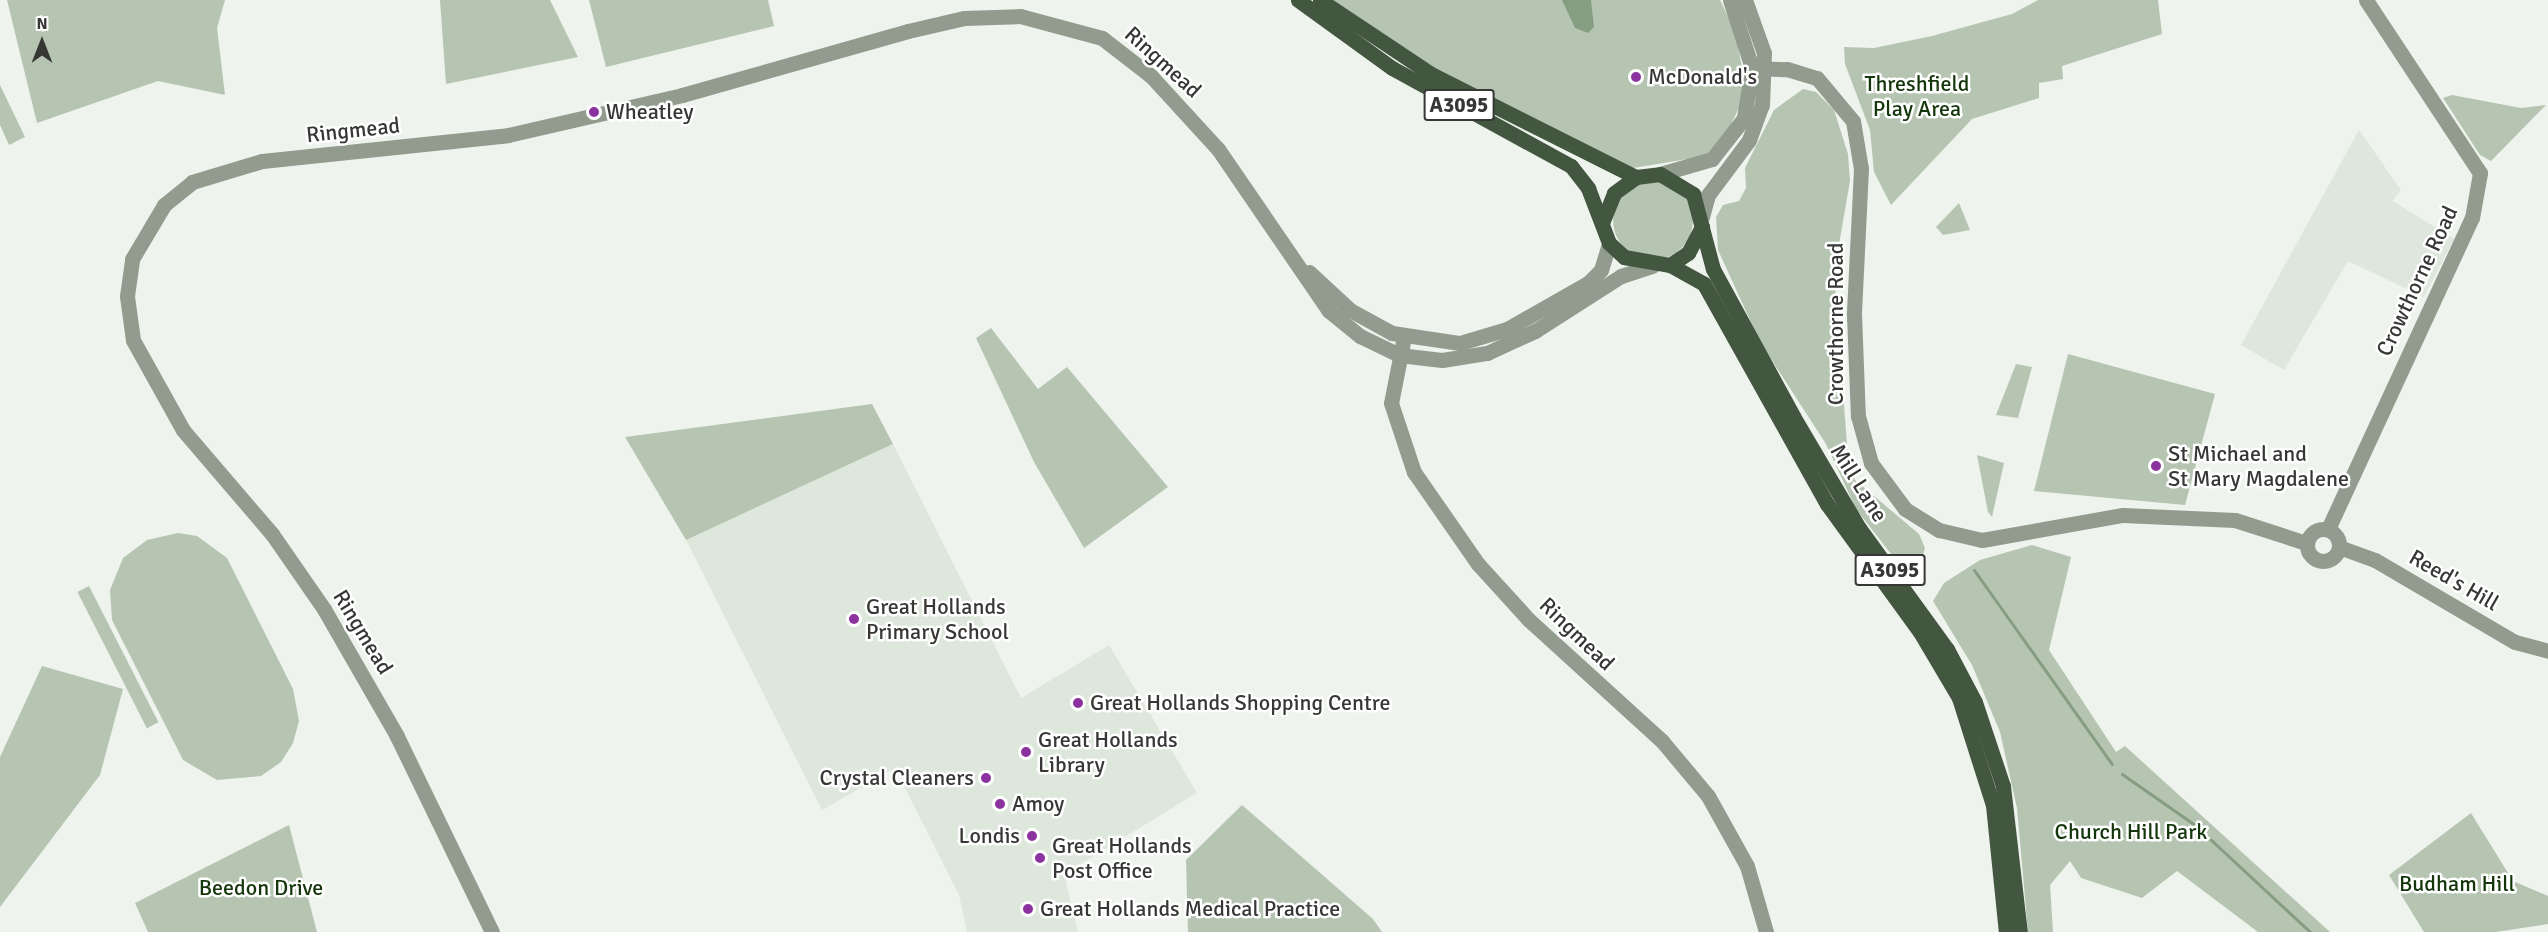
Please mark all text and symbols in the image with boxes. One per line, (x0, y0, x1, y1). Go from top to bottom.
north arrow (12, 12, 72, 72)
text: N (36, 14, 48, 34)
street label: Ringmead (1119, 21, 1207, 103)
place label: McDonald's (1648, 64, 1757, 90)
marker: McDonald's (1629, 70, 1643, 84)
park label: Threshfield Play Area (1865, 70, 1969, 122)
road number: A3095 (1423, 87, 1495, 123)
place label: Wheatley (606, 99, 694, 125)
marker: Wheatley (587, 105, 601, 119)
street label: Ringmead (305, 112, 401, 148)
street label: Crowthorne Road (2371, 202, 2463, 360)
street label: Crowthorne Road (1823, 243, 1849, 405)
street label: Mill Lane (1825, 439, 1893, 527)
place label: St Michael and St Mary Magdalene (2168, 440, 2349, 492)
marker: St Michael and St Mary Magdalene (2149, 459, 2163, 473)
street label: Reed's Hill (2405, 544, 2503, 616)
road number: A3095 (1854, 552, 1926, 588)
street label: Ringmead (327, 585, 399, 679)
street label: Ringmead (1534, 592, 1620, 676)
place label: Great Hollands Primary School (866, 593, 1009, 644)
marker: Great Hollands Primary School (847, 612, 861, 626)
place label: Great Hollands Shopping Centre (1090, 690, 1390, 716)
marker: Great Hollands Shopping Centre (1071, 696, 1085, 710)
place label: Great Hollands Library (1038, 726, 1178, 778)
marker: Great Hollands Library (1019, 745, 1033, 759)
place label: Crystal Cleaners (820, 765, 974, 791)
marker: Crystal Cleaners (979, 771, 993, 785)
place label: Amoy (1012, 791, 1064, 817)
marker: Amoy (993, 797, 1007, 811)
park label: Church Hill Park (2055, 819, 2207, 845)
place label: Londis (958, 823, 1020, 849)
marker: Londis (1025, 829, 1039, 843)
place label: Great Hollands Post Office (1052, 832, 1192, 884)
marker: Great Hollands Post Office (1033, 851, 1047, 865)
park label: Budham Hill (2399, 871, 2515, 897)
park label: Beedon Drive (199, 875, 323, 901)
place label: Great Hollands Medical Practice (1040, 896, 1340, 922)
marker: Great Hollands Medical Practice (1021, 902, 1035, 916)

